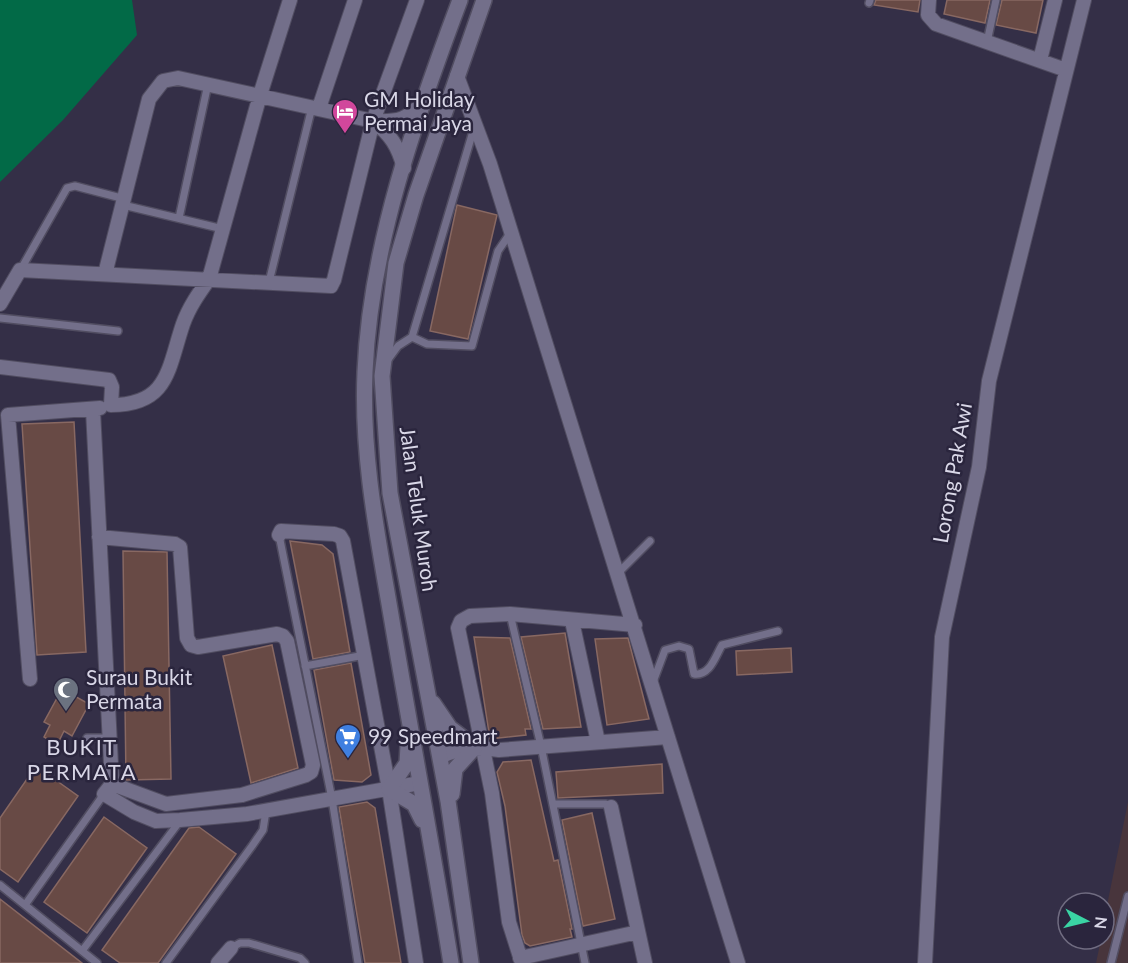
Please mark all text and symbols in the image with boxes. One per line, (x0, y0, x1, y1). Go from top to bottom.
place label: GM Holiday Permai Jaya (364, 86, 475, 135)
hotel icon: GM Holiday Permai Jaya (330, 97, 360, 135)
street label: Lorong Pak Awi (927, 401, 976, 545)
street label: Jalan Teluk Muroh (396, 425, 443, 593)
place label: Surau Bukit Permata (86, 664, 193, 713)
mosque icon: Surau Bukit Permata (51, 675, 81, 713)
supermarket icon: 99 Speedmart (333, 722, 363, 760)
place label: 99 Speedmart (368, 723, 498, 748)
district label: BUKIT PERMATA (27, 733, 137, 785)
north arrow (1056, 891, 1116, 951)
text: N (1091, 916, 1112, 930)

